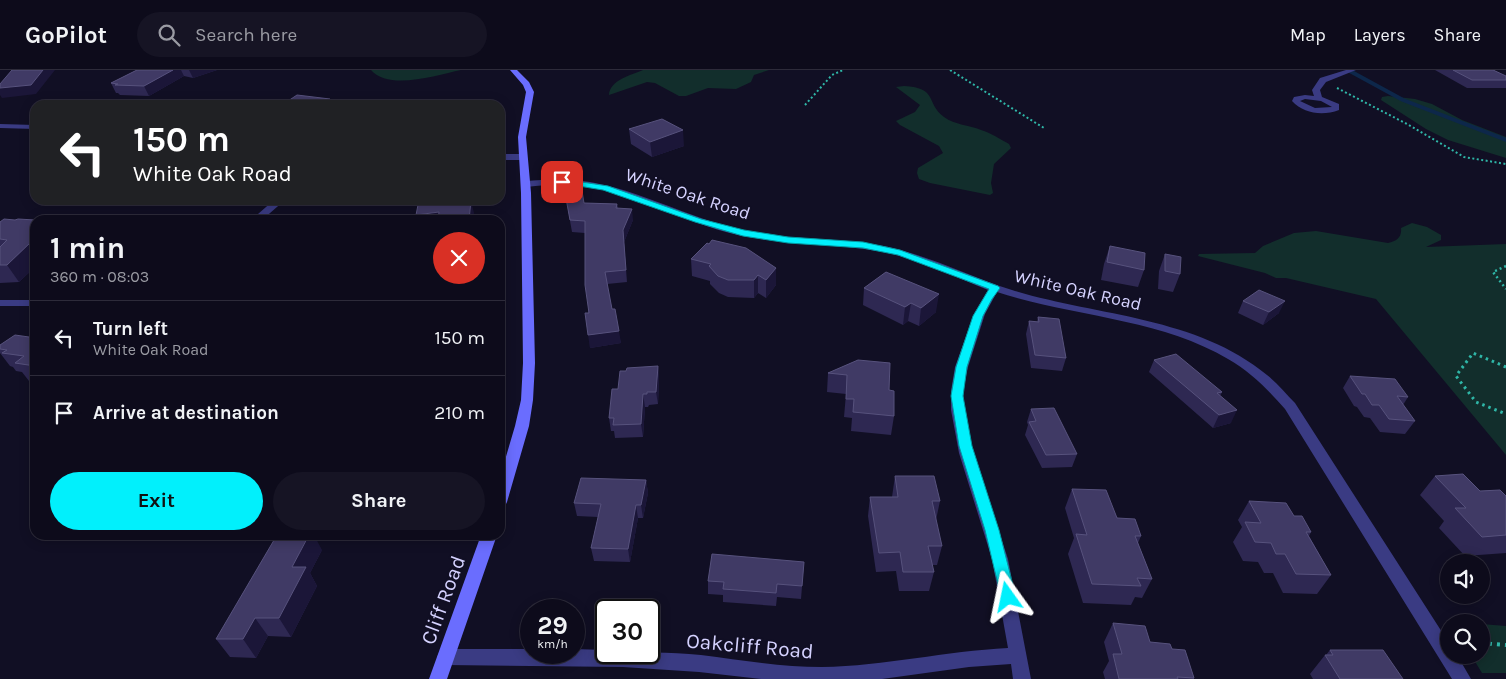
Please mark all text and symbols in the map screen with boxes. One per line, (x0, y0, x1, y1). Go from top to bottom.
search box (137, 12, 487, 57)
text: GoPilot (25, 21, 107, 49)
icon: search (155, 21, 183, 49)
text: Search here (195, 24, 297, 46)
text: Map (1290, 24, 1326, 46)
text: Layers (1354, 24, 1406, 46)
text: Share (1434, 24, 1481, 46)
text: 150 m (133, 119, 230, 160)
icon: left (50, 120, 115, 185)
text: White Oak Road (133, 161, 292, 187)
pin (541, 161, 583, 203)
street label: White Oak Road (623, 163, 753, 225)
icon: arrive (548, 168, 576, 196)
text: 1 min (50, 230, 125, 266)
button: close (433, 232, 485, 284)
street label: White Oak Road (1012, 265, 1144, 315)
text: 360 m · 08:03 (50, 267, 149, 286)
text: Turn left (93, 318, 168, 340)
icon: left (50, 324, 78, 352)
text: 150 m (434, 327, 485, 349)
text: White Oak Road (93, 340, 209, 359)
icon: arrive (50, 399, 78, 427)
text: Arrive at destination (93, 402, 279, 424)
text: 210 m (434, 402, 485, 424)
button: Exit (50, 472, 263, 530)
button: Share (273, 472, 485, 530)
street label: Cliff Road (416, 552, 470, 648)
map controls (1440, 554, 1490, 664)
button: sound (1440, 554, 1490, 604)
position arrow (981, 570, 1033, 622)
speed limit sign: 30 (595, 599, 660, 664)
text: 29 (537, 611, 568, 640)
button: search (1440, 614, 1490, 664)
street label: Oakcliff Road (685, 628, 815, 664)
text: km/h (537, 637, 568, 651)

